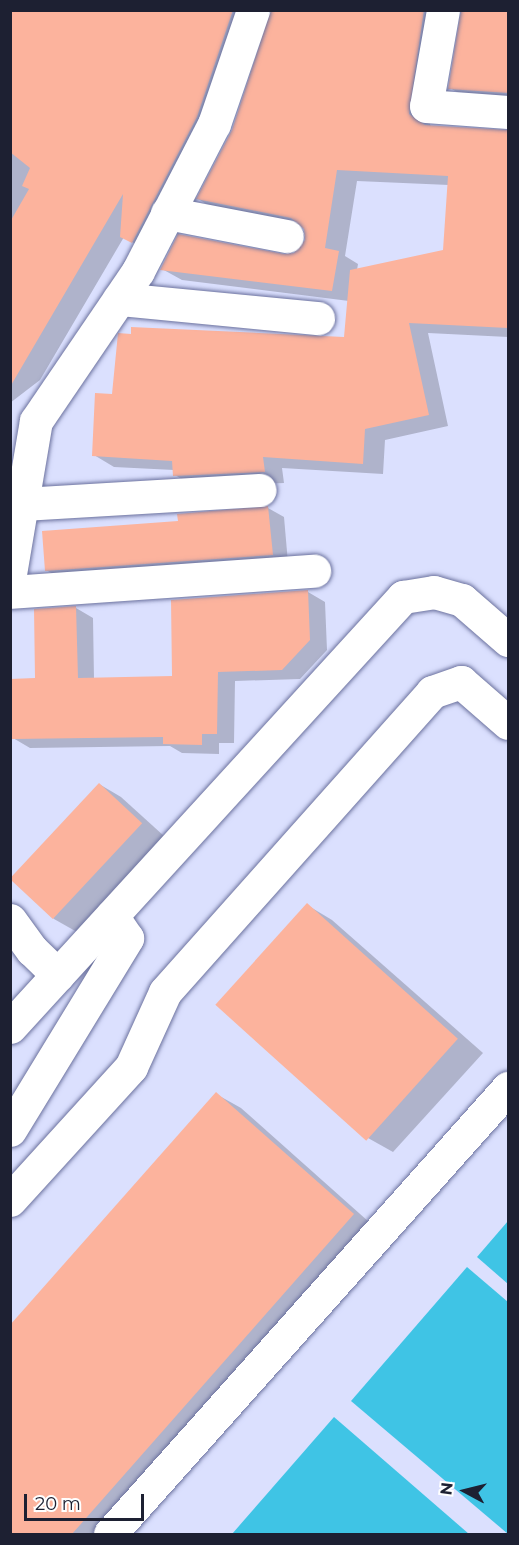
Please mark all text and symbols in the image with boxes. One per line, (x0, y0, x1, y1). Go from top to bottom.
north arrow (435, 1461, 495, 1521)
text: N (436, 1481, 457, 1496)
scale bar (27, 1482, 147, 1520)
text: 20 m (35, 1493, 81, 1515)

